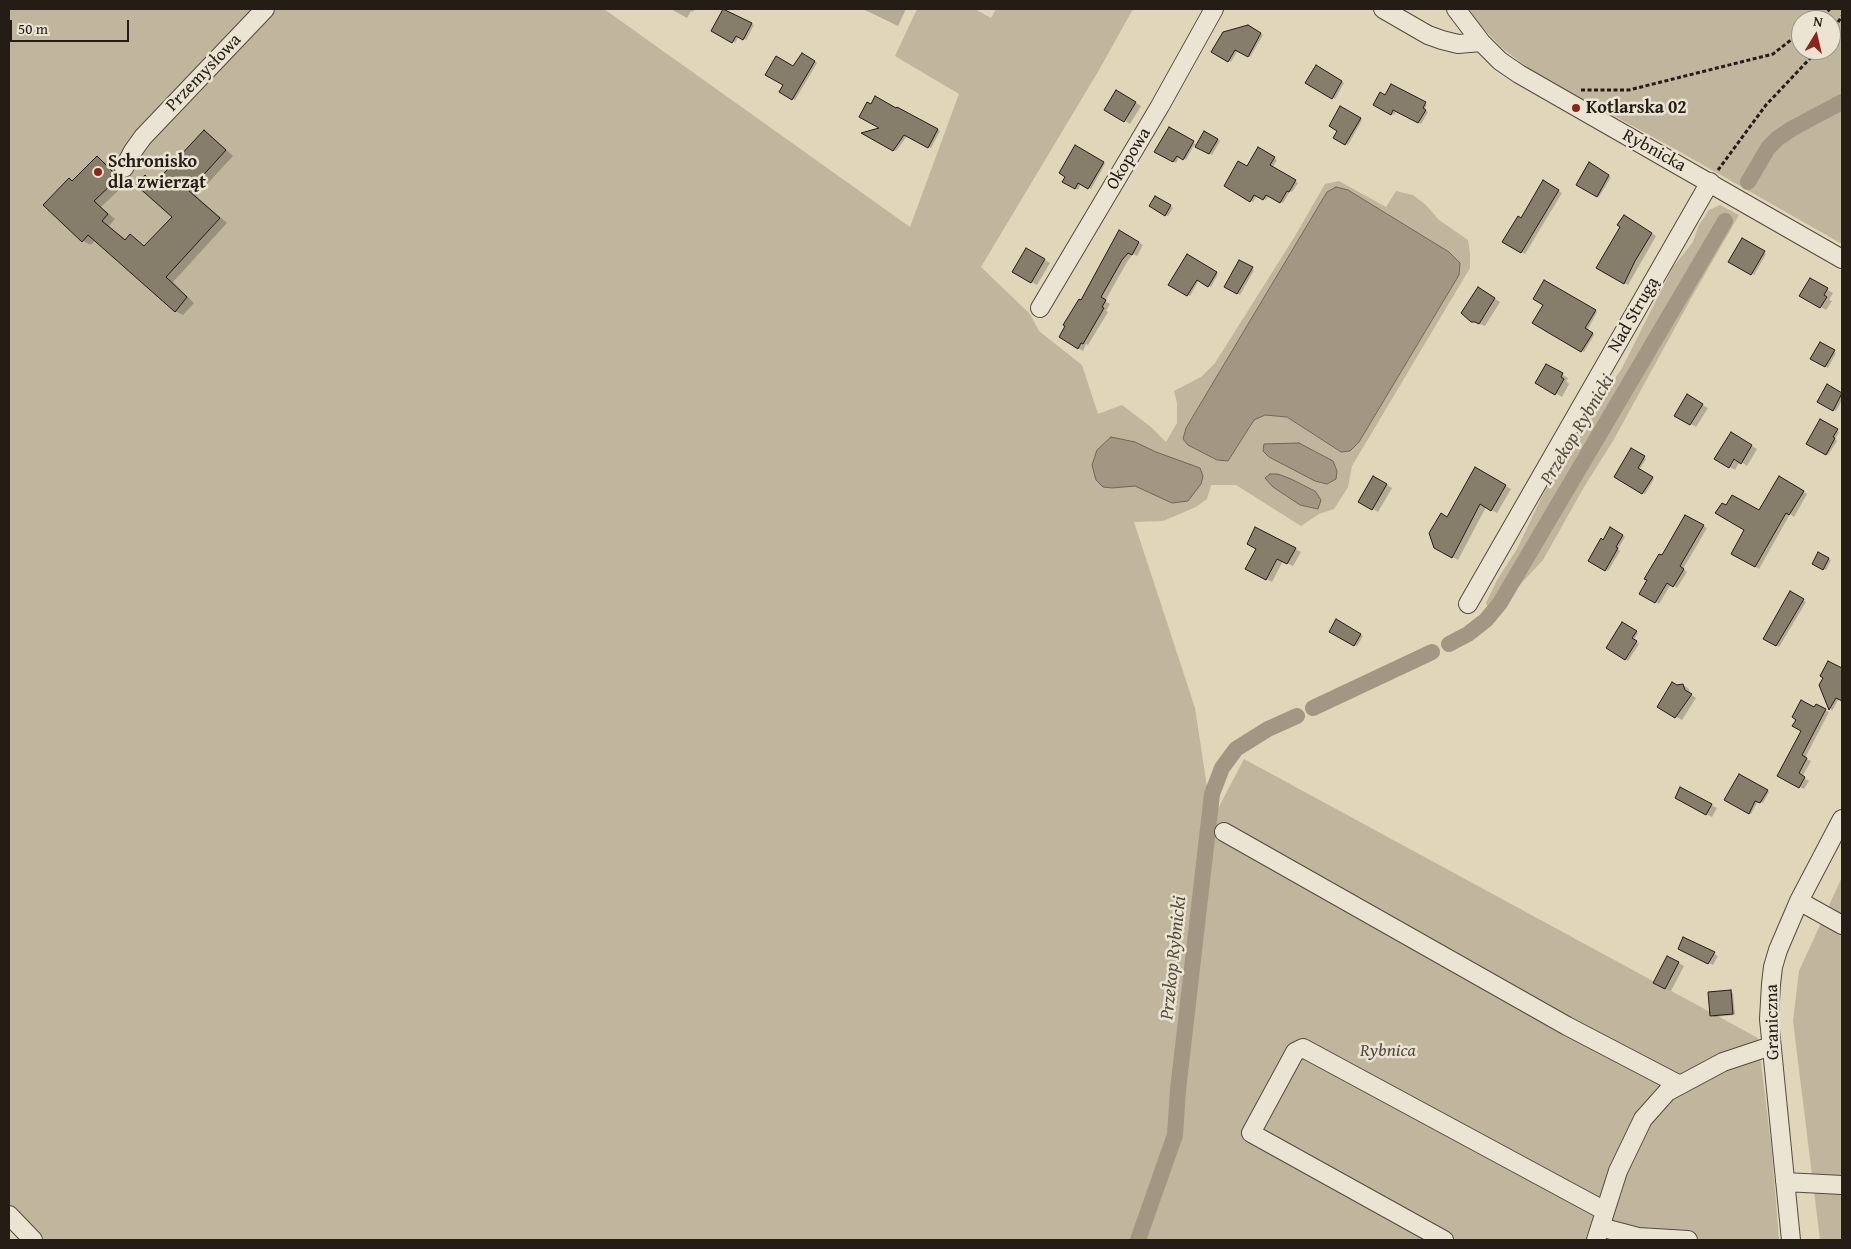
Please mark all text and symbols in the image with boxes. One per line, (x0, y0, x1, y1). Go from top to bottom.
scale bar (12, 10, 131, 42)
north arrow (1791, 10, 1841, 60)
text: N (1812, 11, 1824, 32)
text: 50 m (18, 18, 48, 39)
street label: Przemysłowa (162, 30, 246, 116)
place label: Kotlarska 02 (1586, 97, 1687, 119)
marker: Kotlarska 02 (1570, 102, 1582, 114)
street label: Okopowa (1102, 124, 1156, 194)
street label: Rybnicka (1619, 125, 1689, 177)
place label: Schronisko dla zwierząt (108, 151, 206, 193)
marker: Schronisko dla zwierząt (92, 166, 104, 178)
street label: Nad Strugą (1604, 273, 1664, 357)
water label: Przekop Rybnicki (1536, 371, 1620, 489)
water label: Przekop Rybnicki (1156, 895, 1192, 1021)
street label: Graniczna (1762, 984, 1784, 1060)
park label: Rybnica (1360, 1040, 1416, 1062)

